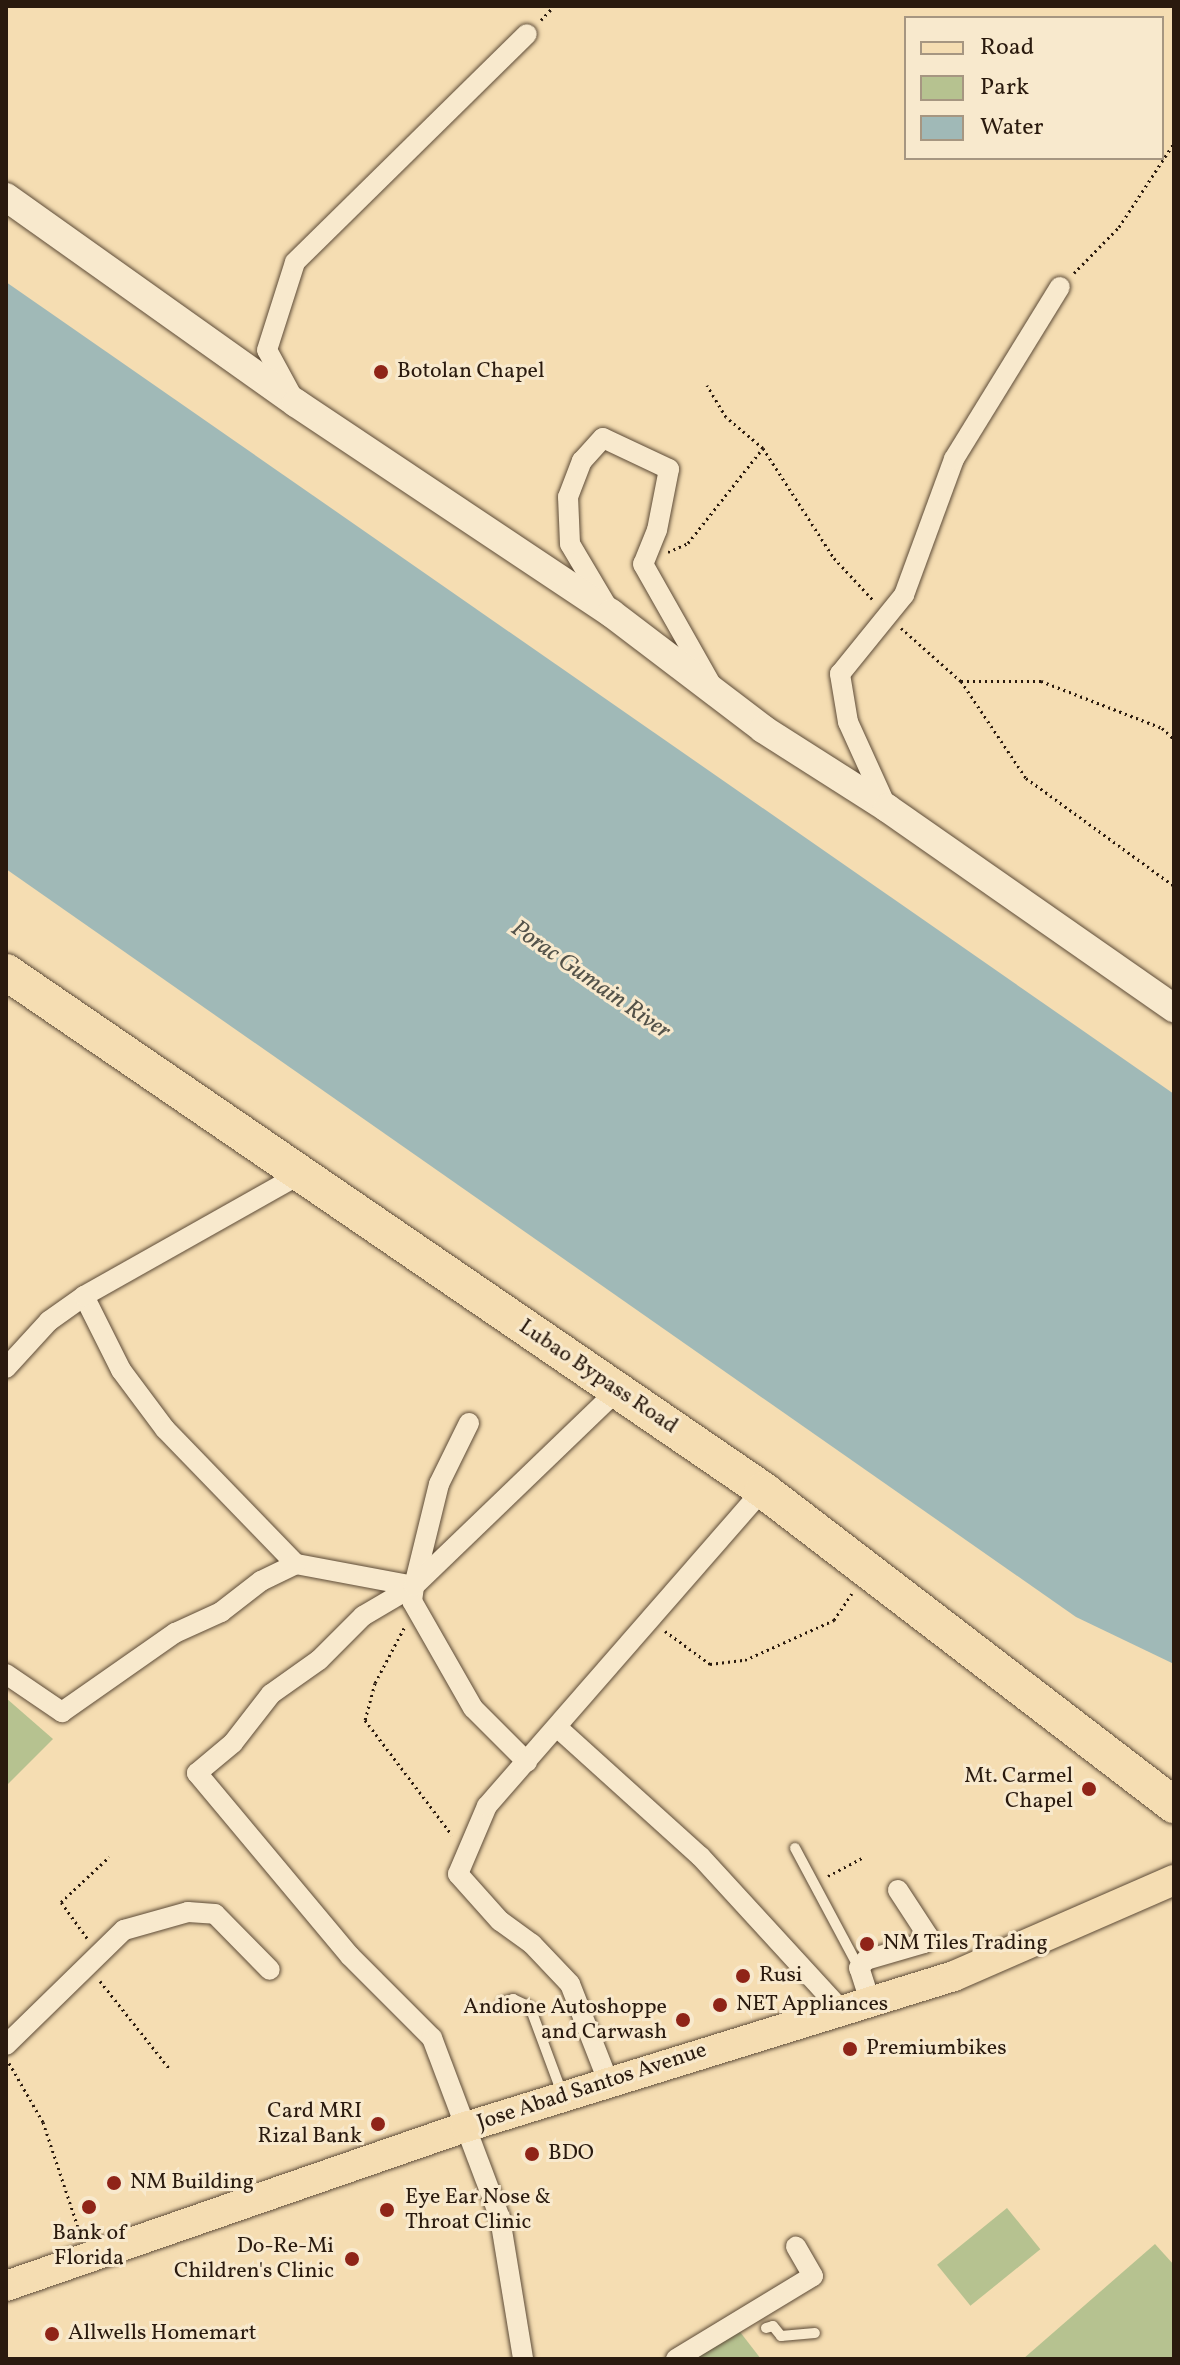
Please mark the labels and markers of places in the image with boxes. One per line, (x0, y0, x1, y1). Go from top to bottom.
place label: Botolan Chapel (397, 359, 545, 385)
marker: Botolan Chapel (372, 363, 390, 381)
place label: Mt. Carmel Chapel (964, 1763, 1073, 1814)
marker: Mt. Carmel Chapel (1080, 1780, 1098, 1798)
place label: NM Tiles Trading (883, 1931, 1049, 1957)
marker: NM Tiles Trading (858, 1935, 876, 1953)
place label: Rusi (759, 1963, 802, 1989)
marker: Rusi (734, 1967, 752, 1985)
place label: NET Appliances (736, 1992, 889, 2018)
place label: Andione Autoshoppe and Carwash (463, 1994, 667, 2046)
marker: NET Appliances (711, 1996, 729, 2014)
marker: Andione Autoshoppe and Carwash (674, 2011, 692, 2029)
place label: Premiumbikes (866, 2036, 1007, 2062)
marker: Premiumbikes (841, 2040, 859, 2058)
place label: Card MRI Rizal Bank (258, 2098, 362, 2150)
marker: Card MRI Rizal Bank (369, 2115, 387, 2133)
place label: BDO (548, 2141, 594, 2167)
marker: BDO (523, 2145, 541, 2163)
place label: NM Building (130, 2170, 254, 2196)
marker: NM Building (105, 2174, 123, 2192)
place label: Eye Ear Nose & Throat Clinic (405, 2184, 551, 2236)
marker: Bank of Florida (80, 2198, 98, 2216)
marker: Eye Ear Nose & Throat Clinic (376, 2199, 398, 2221)
place label: Bank of Florida (52, 2220, 126, 2272)
place label: Do-Re-Mi Children's Clinic (174, 2233, 334, 2284)
marker: Do-Re-Mi Children's Clinic (341, 2248, 363, 2270)
place label: Allwells Homemart (68, 2321, 256, 2347)
marker: Allwells Homemart (43, 2325, 61, 2343)

